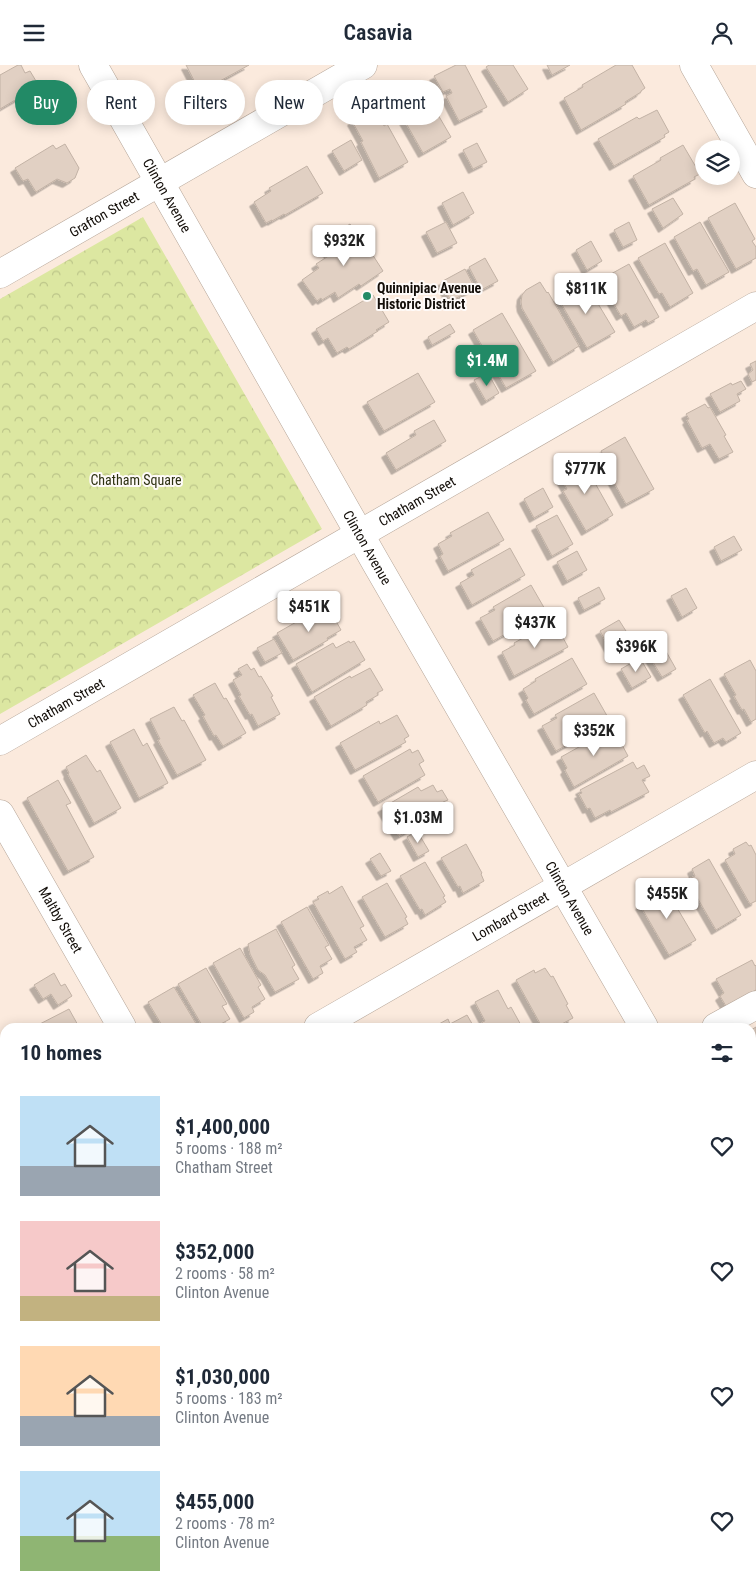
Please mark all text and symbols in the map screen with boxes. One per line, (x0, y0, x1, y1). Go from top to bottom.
icon: menu (20, 19, 48, 47)
icon: person (708, 19, 736, 47)
text: Casavia (344, 20, 412, 45)
chip: Buy (15, 80, 77, 125)
chip: Rent (87, 80, 155, 125)
chip: Filters (165, 80, 245, 125)
chip: New (255, 80, 323, 125)
chip: Apartment (333, 80, 444, 125)
map controls (695, 140, 740, 185)
button: layers (695, 140, 740, 185)
street label: Clinton Avenue (140, 156, 195, 236)
street label: Grafton Street (66, 188, 141, 240)
pin: $932K (309, 225, 379, 267)
text: $932K (323, 231, 365, 250)
pin: $811K (551, 273, 621, 315)
text: $811K (565, 279, 607, 298)
place label: Quinnipiac Avenue Historic District (377, 280, 482, 312)
marker: Quinnipiac Avenue Historic District (361, 290, 373, 302)
pin: $1.4M (452, 345, 522, 387)
text: $1.4M (466, 351, 508, 370)
pin: $777K (550, 453, 620, 495)
text: $777K (564, 459, 606, 478)
park label: Chatham Square (90, 472, 182, 488)
street label: Chatham Street (376, 473, 458, 529)
street label: Clinton Avenue (340, 508, 395, 588)
pin: $451K (274, 591, 344, 633)
text: $451K (288, 597, 330, 616)
pin: $437K (500, 607, 570, 649)
text: $437K (514, 613, 556, 632)
pin: $396K (601, 631, 671, 673)
text: $396K (615, 637, 657, 656)
street label: Chatham Street (25, 675, 107, 731)
pin: $352K (559, 715, 629, 757)
text: $352K (573, 721, 615, 740)
pin: $1.03M (377, 801, 459, 844)
text: $1.03M (393, 808, 443, 827)
street label: Clinton Avenue (542, 859, 597, 938)
pin: $455K (632, 877, 702, 920)
street label: Maltby Street (35, 884, 86, 956)
text: $455K (646, 884, 688, 903)
street label: Lombard Street (470, 888, 551, 944)
icon: filters (708, 1039, 736, 1067)
text: 10 homes (20, 1041, 102, 1065)
text: $1,400,000 (175, 1115, 270, 1139)
icon: home (60, 1116, 120, 1176)
icon: heart (708, 1132, 736, 1160)
text: 5 rooms · 188 m² (175, 1139, 283, 1158)
text: Chatham Street (175, 1158, 273, 1177)
text: $352,000 (175, 1240, 254, 1264)
icon: home (60, 1241, 120, 1301)
icon: heart (708, 1257, 736, 1285)
text: 2 rooms · 58 m² (175, 1264, 275, 1283)
text: Clinton Avenue (175, 1283, 269, 1302)
text: $1,030,000 (175, 1365, 270, 1389)
icon: home (60, 1366, 120, 1426)
icon: heart (708, 1382, 736, 1410)
text: 5 rooms · 183 m² (175, 1389, 283, 1408)
text: Clinton Avenue (175, 1408, 269, 1427)
text: $455,000 (175, 1490, 254, 1514)
icon: home (60, 1491, 120, 1551)
icon: heart (708, 1507, 736, 1535)
text: 2 rooms · 78 m² (175, 1514, 275, 1533)
text: Clinton Avenue (175, 1533, 269, 1552)

